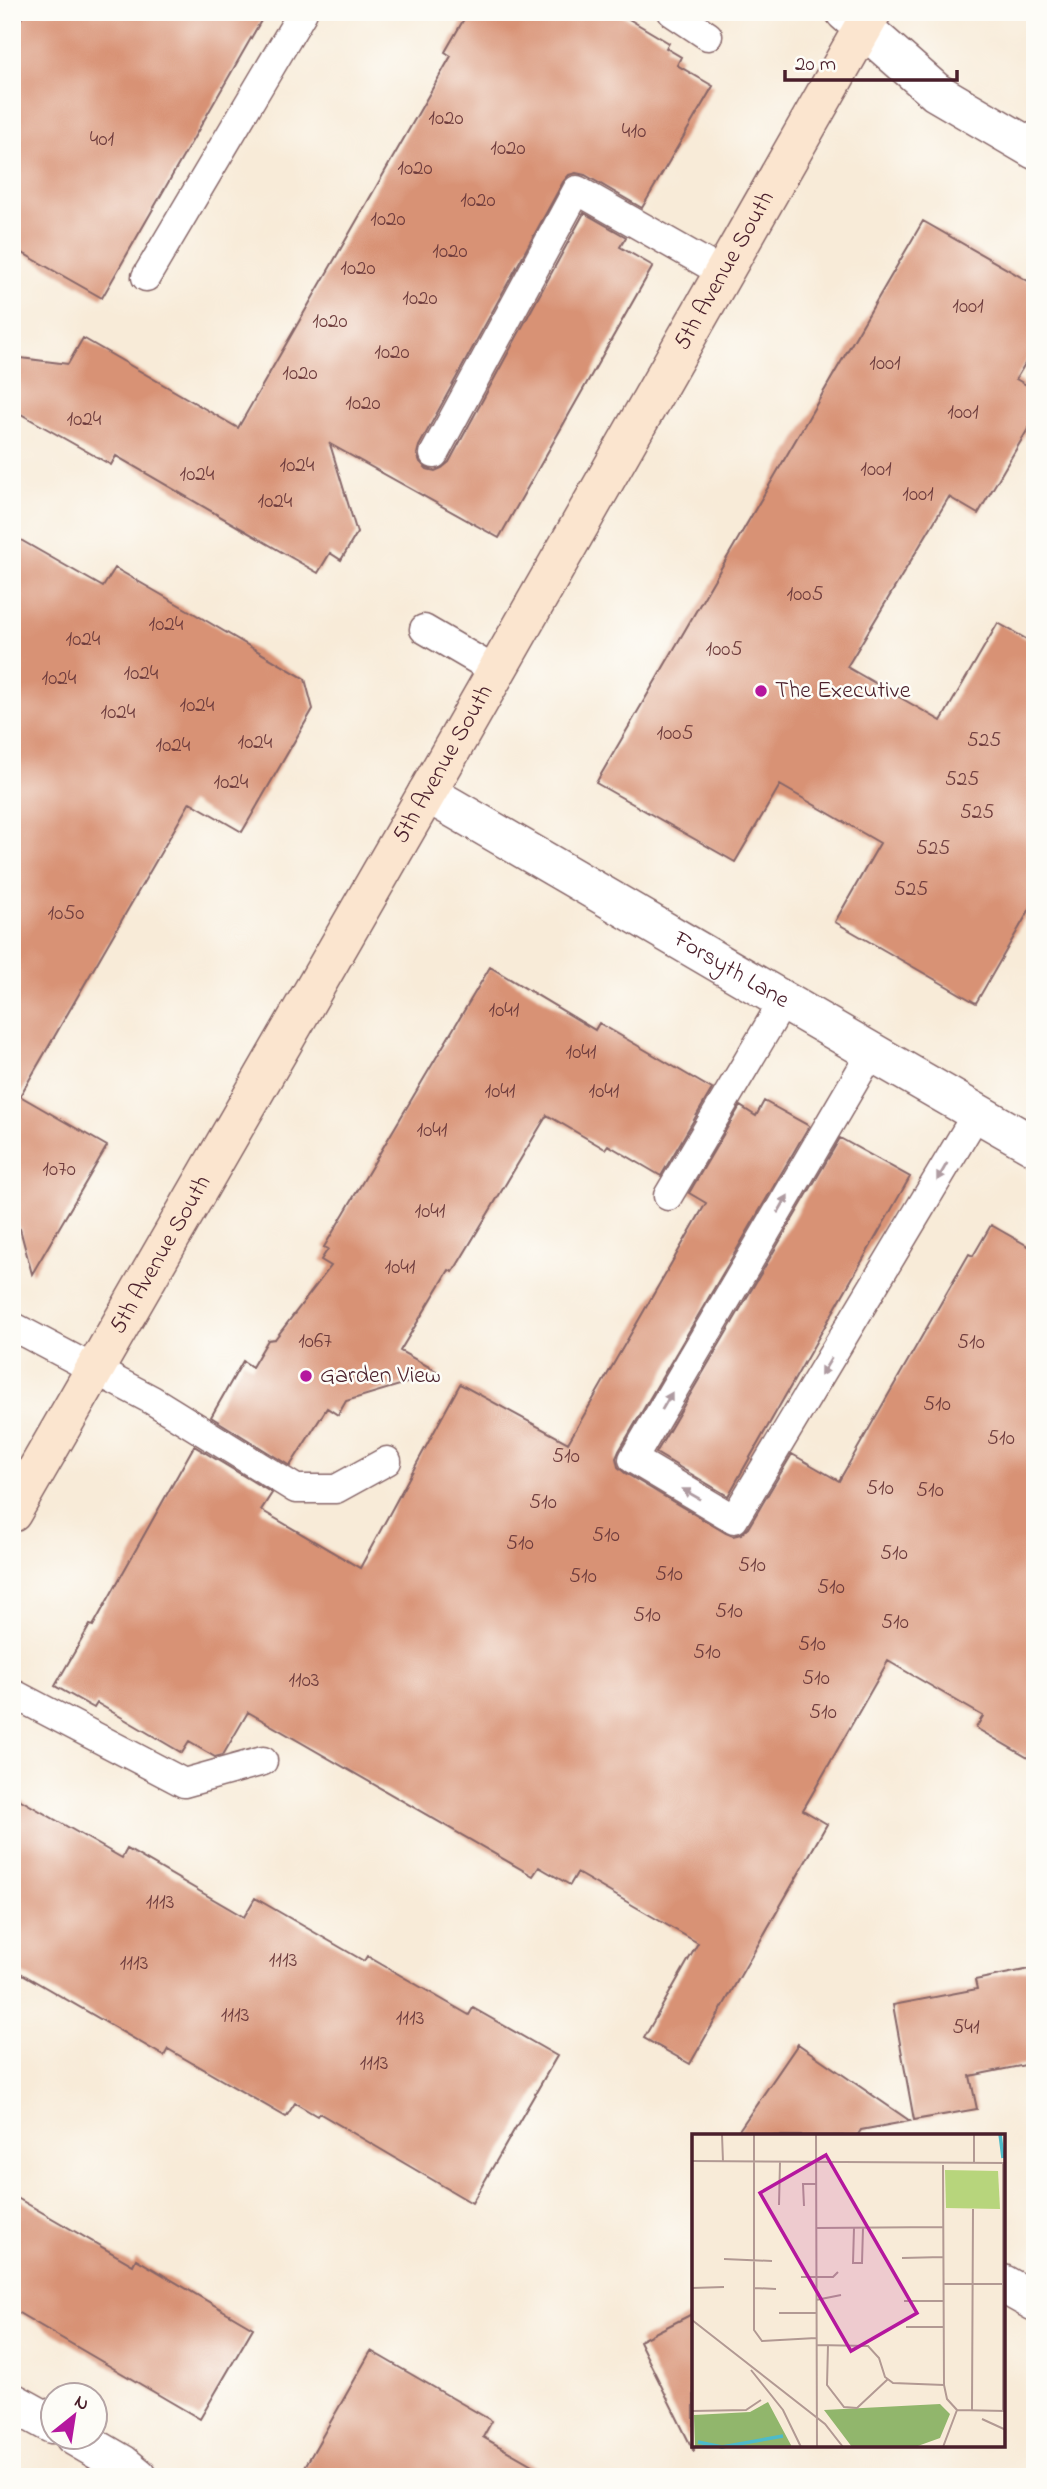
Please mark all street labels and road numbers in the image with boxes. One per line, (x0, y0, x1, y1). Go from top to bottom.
street label: 5th Avenue South (665, 185, 784, 357)
street label: 5th Avenue South (384, 678, 503, 850)
street label: Forsyth Lane (666, 922, 796, 1018)
street label: 5th Avenue South (101, 1169, 220, 1341)

